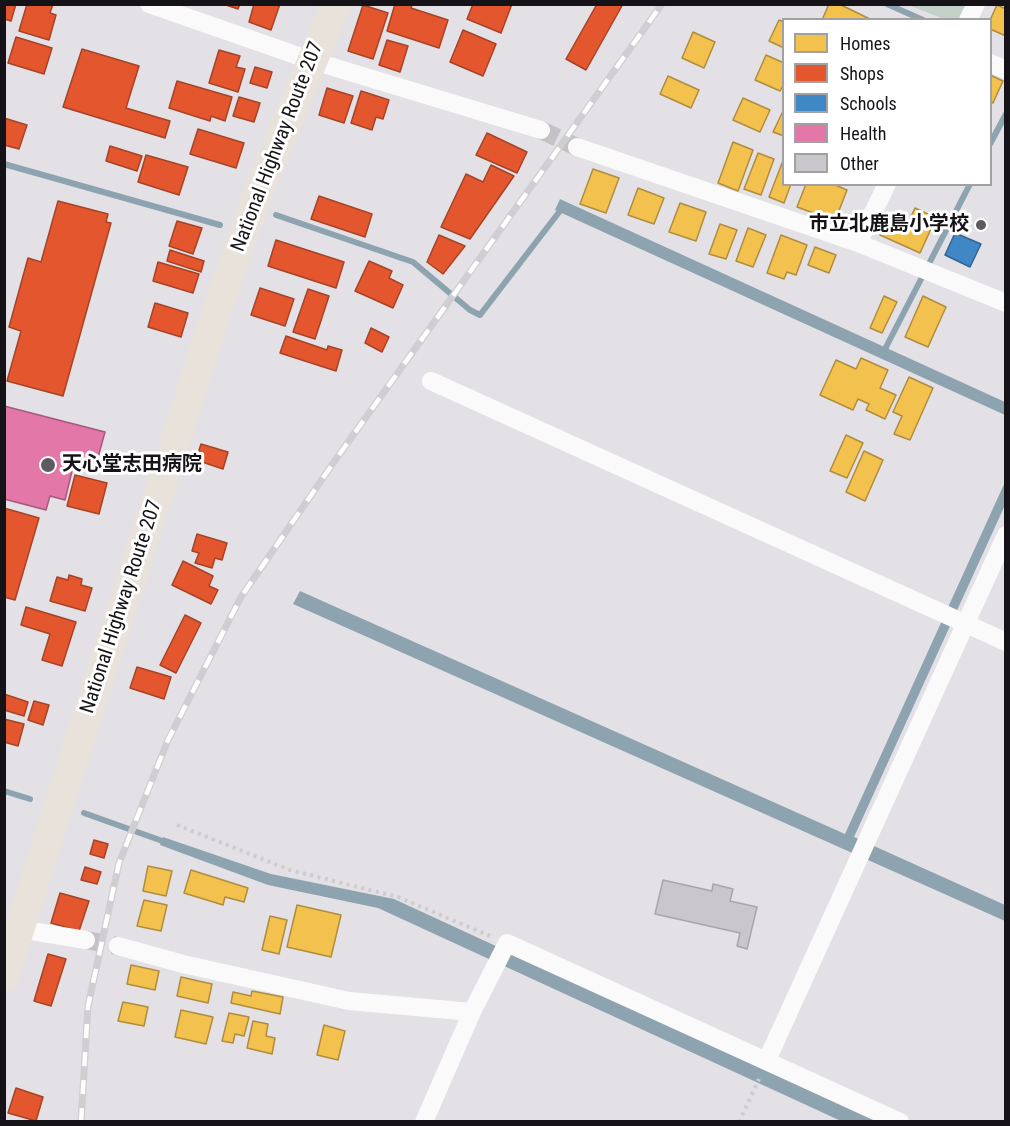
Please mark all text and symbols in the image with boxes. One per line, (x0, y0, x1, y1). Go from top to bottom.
legend (782, 18, 992, 186)
text: Homes (840, 33, 890, 54)
street label: National Highway Route 207 (227, 39, 329, 255)
text: Shops (840, 63, 884, 84)
text: Schools (840, 93, 897, 114)
text: Health (840, 123, 886, 144)
text: Other (840, 153, 879, 174)
place label: 市立北鹿島小学校 (809, 213, 969, 237)
marker: 市立北鹿島小学校 (974, 218, 988, 232)
place label: 天心堂志田病院 (62, 453, 202, 477)
marker: 天心堂志田病院 (39, 456, 57, 474)
street label: National Highway Route 207 (76, 497, 168, 717)

